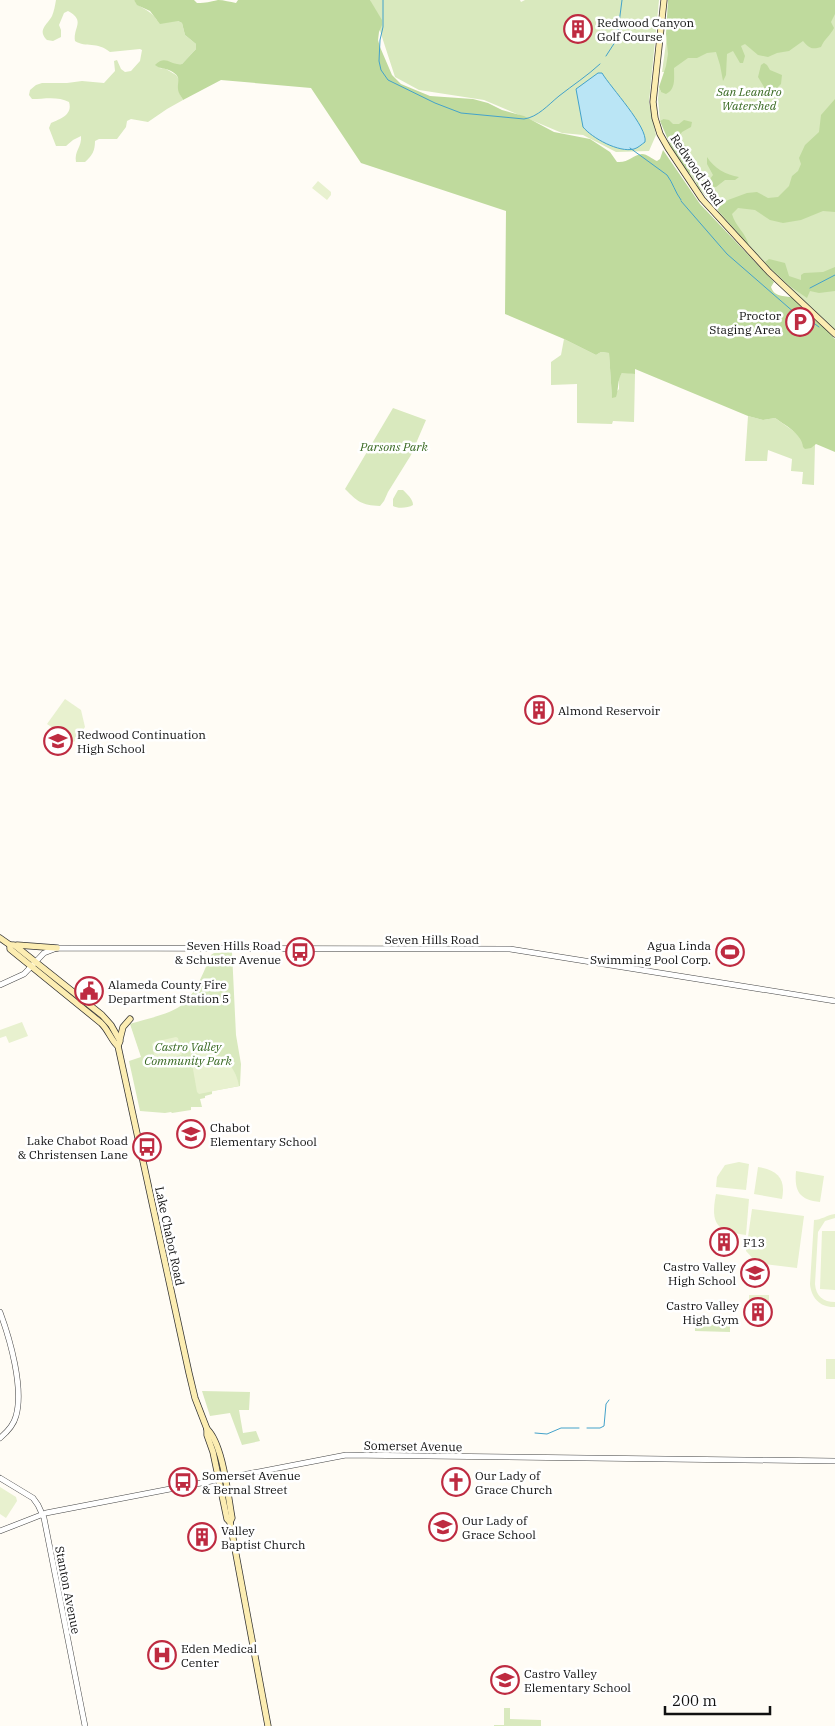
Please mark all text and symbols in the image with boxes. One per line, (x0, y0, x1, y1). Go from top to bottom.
building icon: Redwood Canyon Golf Course (563, 14, 593, 44)
place label: Redwood Canyon Golf Course (597, 15, 695, 44)
park label: San Leandro Watershed (715, 84, 782, 113)
street label: Redwood Road (667, 131, 727, 209)
parking icon: Proctor Staging Area (785, 307, 815, 337)
place label: Proctor Staging Area (709, 308, 782, 337)
park label: Parsons Park (359, 439, 429, 454)
building icon: Almond Reservoir (524, 695, 554, 725)
place label: Almond Reservoir (558, 703, 661, 718)
school or university icon: Redwood Continuation High School (43, 726, 73, 756)
place label: Redwood Continuation High School (77, 727, 206, 756)
street label: Seven Hills Road (385, 932, 479, 947)
bus stop icon: Seven Hills Road & Schuster Avenue (285, 937, 315, 967)
sports icon: Agua Linda Swimming Pool Corp. (715, 937, 745, 967)
place label: Seven Hills Road & Schuster Avenue (175, 938, 281, 967)
place label: Agua Linda Swimming Pool Corp. (590, 938, 711, 967)
public building icon: Alameda County Fire Department Station 5 (74, 976, 104, 1006)
place label: Alameda County Fire Department Station 5 (108, 977, 229, 1006)
park label: Castro Valley Community Park (144, 1039, 232, 1068)
school or university icon: Chabot Elementary School (176, 1119, 206, 1149)
place label: Chabot Elementary School (210, 1120, 317, 1149)
bus stop icon: Lake Chabot Road & Christensen Lane (132, 1132, 162, 1162)
place label: Lake Chabot Road & Christensen Lane (18, 1133, 128, 1162)
street label: Lake Chabot Road (152, 1185, 188, 1287)
building icon: F13 (709, 1227, 739, 1257)
place label: F13 (743, 1235, 765, 1250)
school or university icon: Castro Valley High School (740, 1258, 770, 1288)
place label: Castro Valley High School (663, 1259, 737, 1288)
building icon: Castro Valley High Gym (743, 1297, 773, 1327)
place label: Castro Valley High Gym (666, 1298, 740, 1327)
street label: Somerset Avenue (364, 1438, 462, 1454)
bus stop icon: Somerset Avenue & Bernal Street (168, 1467, 198, 1497)
church icon: Our Lady of Grace Church (441, 1467, 471, 1497)
place label: Somerset Avenue & Bernal Street (202, 1468, 301, 1497)
place label: Our Lady of Grace Church (475, 1468, 553, 1497)
school or university icon: Our Lady of Grace School (428, 1512, 458, 1542)
place label: Our Lady of Grace School (462, 1513, 536, 1542)
building icon: Valley Baptist Church (187, 1522, 217, 1552)
place label: Valley Baptist Church (221, 1523, 306, 1552)
street label: Stanton Avenue (52, 1545, 84, 1635)
hospital icon: Eden Medical Center (147, 1640, 177, 1670)
place label: Eden Medical Center (181, 1641, 258, 1670)
school or university icon: Castro Valley Elementary School (490, 1665, 520, 1695)
place label: Castro Valley Elementary School (524, 1666, 631, 1695)
scale bar (665, 1684, 770, 1716)
text: 200 m (672, 1691, 717, 1710)

